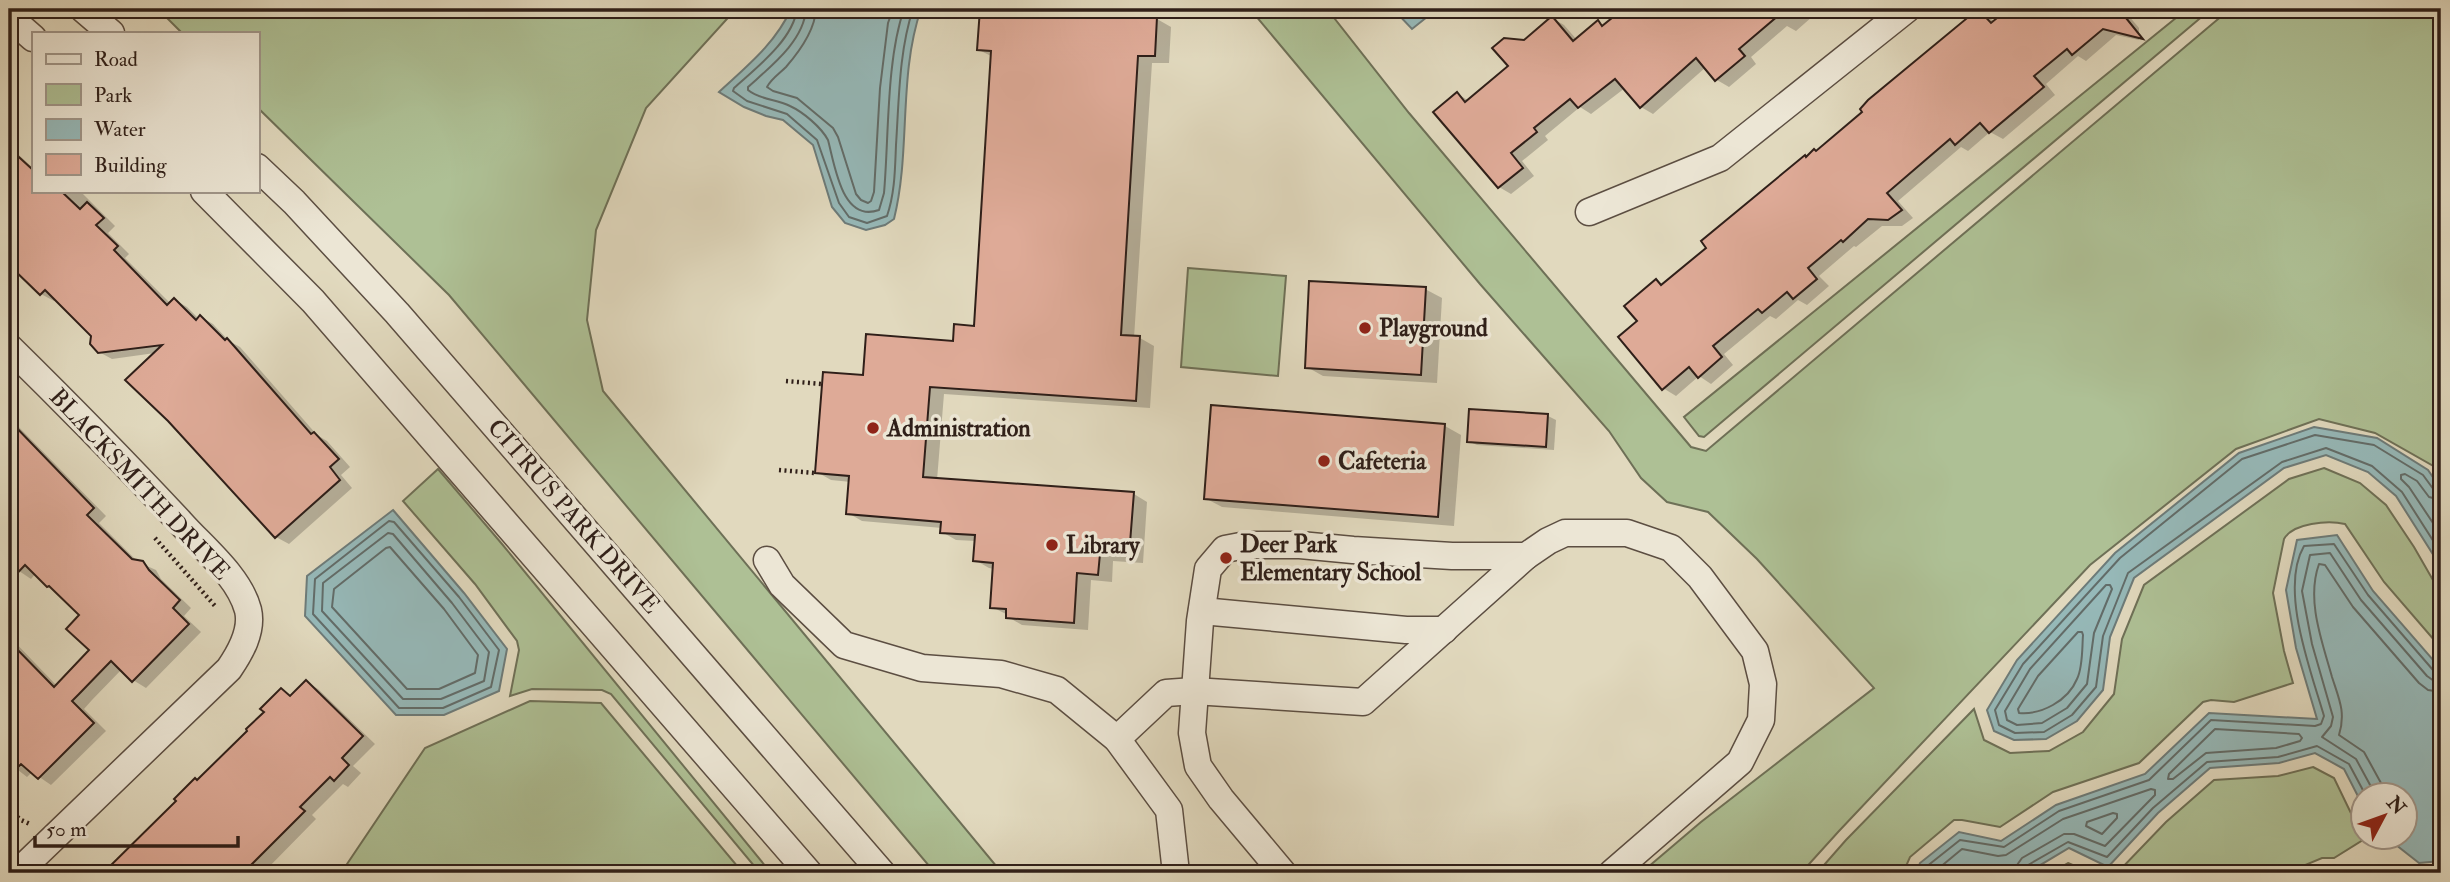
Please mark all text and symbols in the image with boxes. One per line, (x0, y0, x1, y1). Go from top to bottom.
legend (32, 32, 259, 192)
text: Road (94, 46, 139, 73)
text: Park (94, 82, 132, 109)
text: Water (93, 116, 146, 143)
text: Building (94, 152, 167, 179)
place label: Playground (1379, 313, 1488, 344)
marker: Playground (1357, 320, 1373, 336)
street label: BLACKSMITH DRIVE (42, 382, 237, 587)
street label: CITRUS PARK DRIVE (481, 413, 667, 620)
place label: Administration (886, 413, 1031, 444)
marker: Administration (865, 420, 881, 436)
place label: Cafeteria (1338, 446, 1427, 477)
marker: Cafeteria (1316, 453, 1332, 469)
place label: Deer Park Elementary School (1240, 529, 1422, 588)
place label: Library (1066, 530, 1141, 561)
marker: Library (1044, 537, 1060, 553)
marker: Deer Park Elementary School (1218, 550, 1234, 566)
north arrow (2348, 780, 2418, 850)
text: N (2381, 790, 2411, 821)
scale bar (35, 805, 238, 849)
text: 50 m (46, 816, 87, 843)

